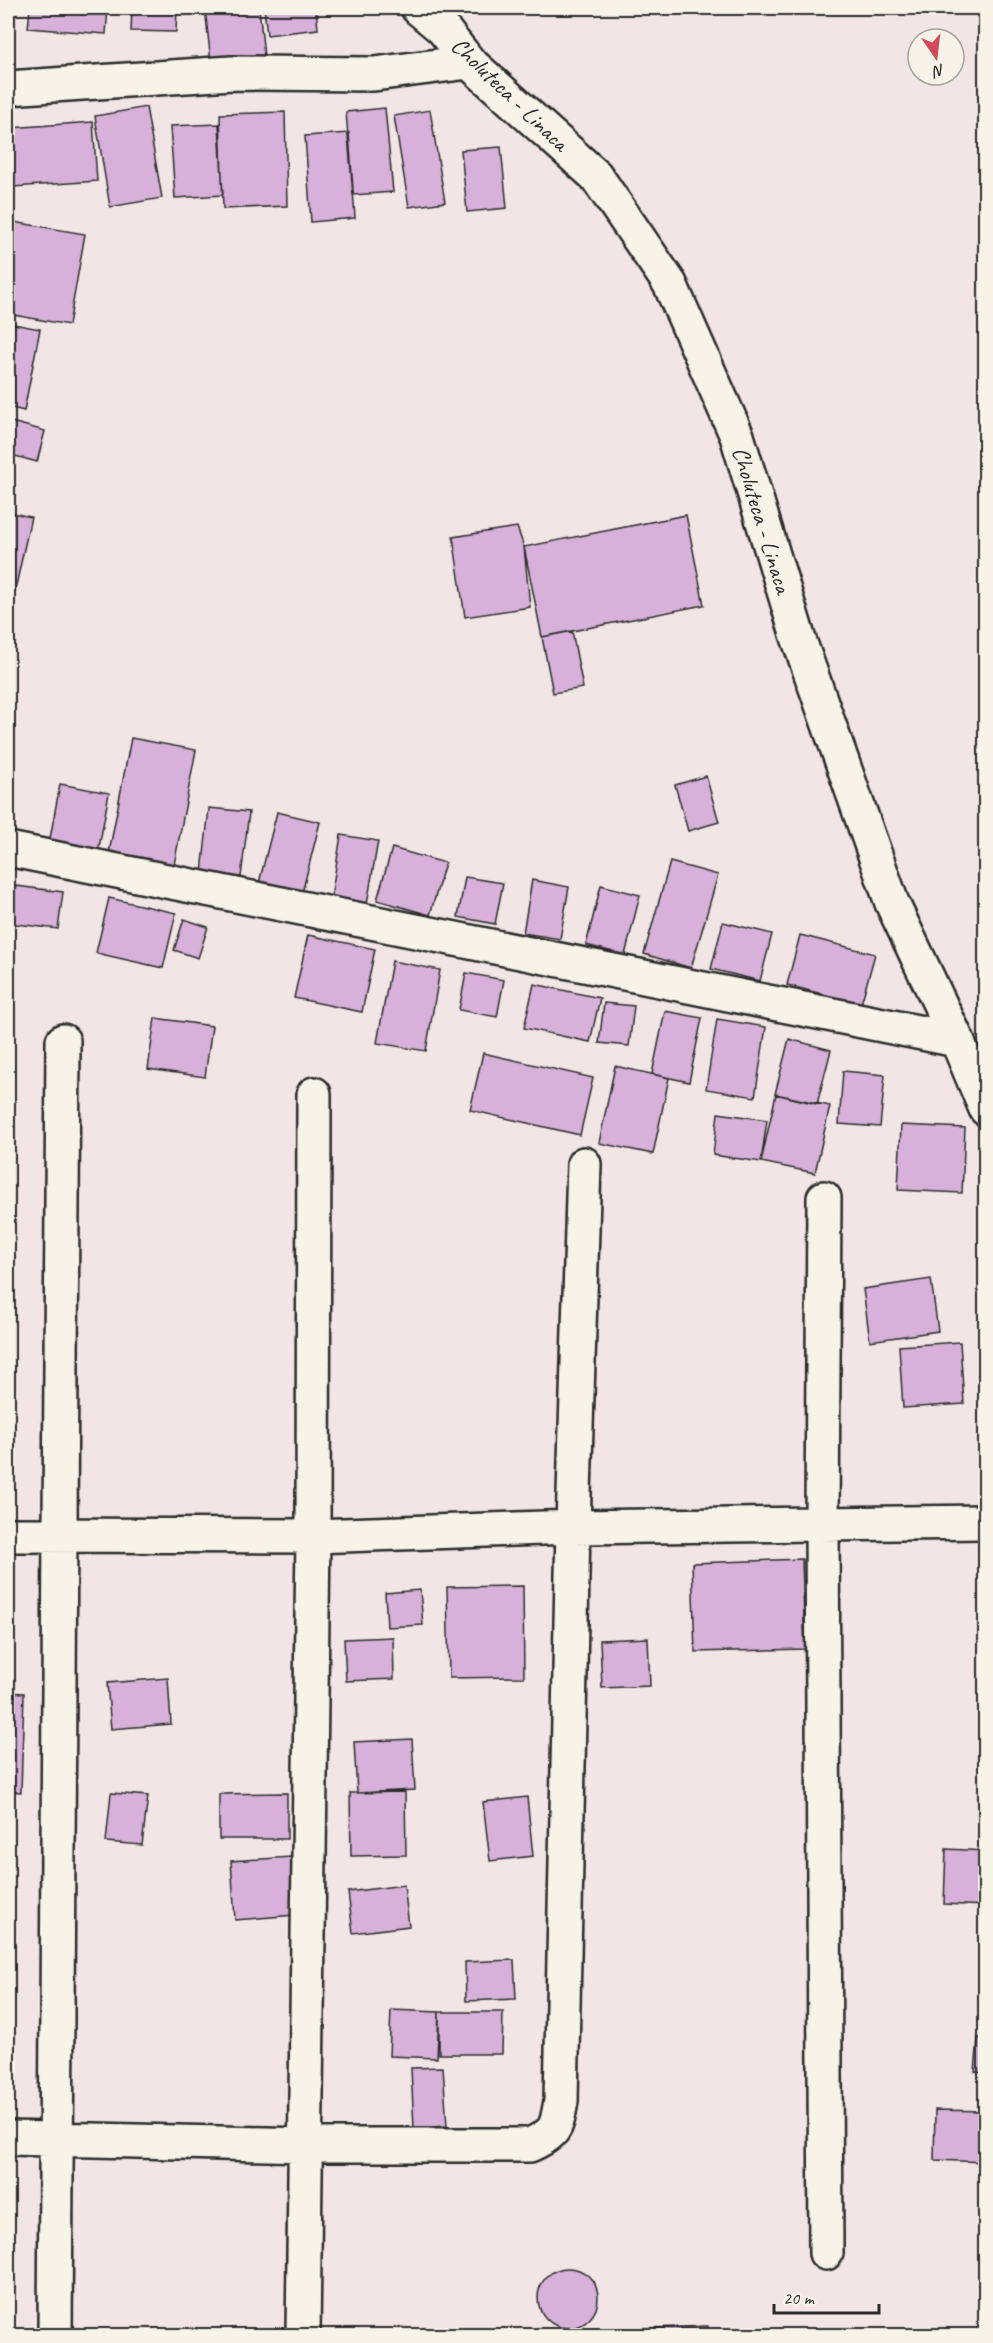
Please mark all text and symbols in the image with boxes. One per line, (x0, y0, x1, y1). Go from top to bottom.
north arrow (906, 27, 966, 87)
street label: Choluteca - Linaca (445, 31, 577, 159)
text: N (929, 60, 947, 82)
street label: Choluteca - Linaca (725, 443, 799, 599)
scale bar (774, 2277, 879, 2315)
text: 20 m (783, 2287, 816, 2309)

